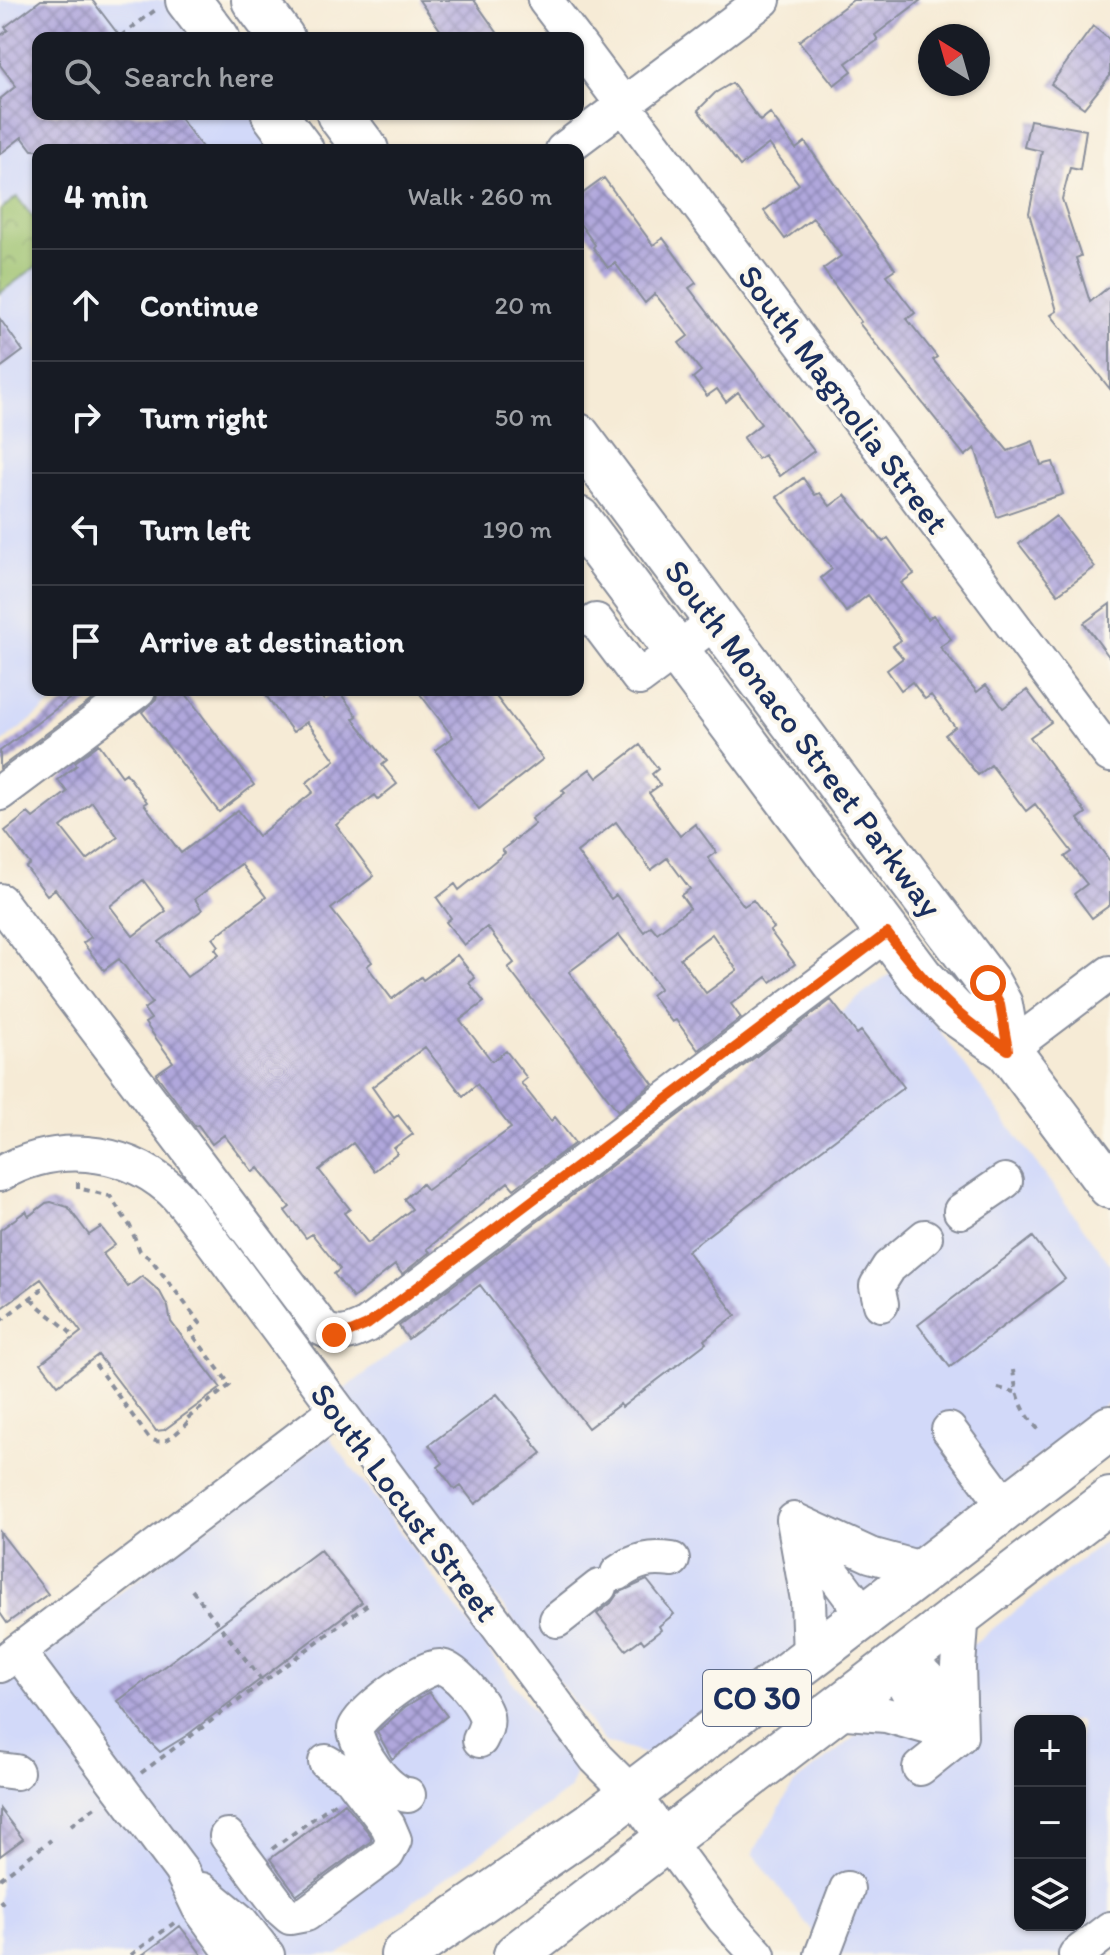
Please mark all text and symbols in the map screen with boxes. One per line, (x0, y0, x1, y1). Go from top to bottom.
north arrow (918, 24, 990, 96)
search box (32, 32, 584, 120)
icon: search (60, 54, 104, 98)
text: Search here (124, 58, 274, 95)
text: 4 min (64, 176, 148, 217)
text: Walk · 260 m (407, 180, 552, 212)
street label: South Magnolia Street (729, 257, 958, 542)
icon: ahead (64, 283, 108, 327)
text: Continue (140, 287, 259, 324)
text: 20 m (495, 289, 552, 321)
icon: right (64, 395, 108, 439)
text: Turn right (140, 399, 268, 436)
text: 50 m (495, 401, 552, 433)
icon: left (64, 507, 108, 551)
text: Turn left (140, 511, 251, 548)
text: 190 m (483, 513, 552, 545)
street label: South Monaco Street Parkway (656, 551, 952, 925)
icon: arrive (64, 619, 108, 663)
text: Arrive at destination (140, 623, 404, 660)
route start (970, 965, 1006, 1001)
route end (316, 1317, 352, 1353)
street label: South Locust Street (302, 1375, 508, 1630)
road number: CO 30 (703, 1670, 811, 1726)
map controls (1014, 1715, 1086, 1931)
button: + (1014, 1715, 1086, 1787)
button: − (1014, 1787, 1086, 1859)
button: layers (1014, 1859, 1086, 1931)

